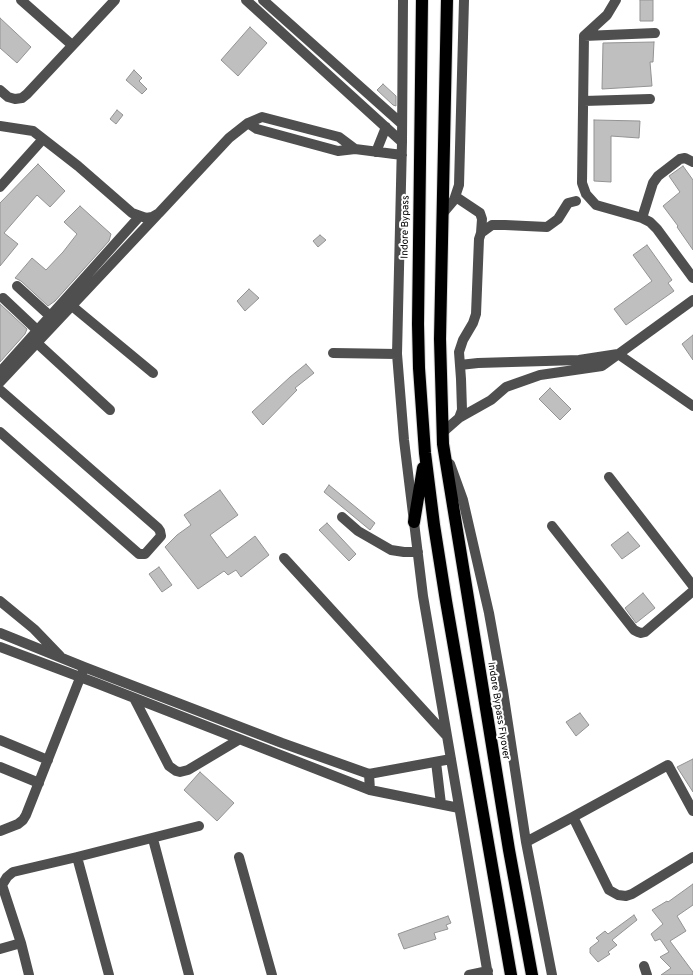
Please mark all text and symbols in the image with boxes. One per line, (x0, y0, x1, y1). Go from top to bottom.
street label: Indore Bypass (399, 195, 413, 259)
street label: Indore Bypass Flyover (484, 661, 512, 761)

